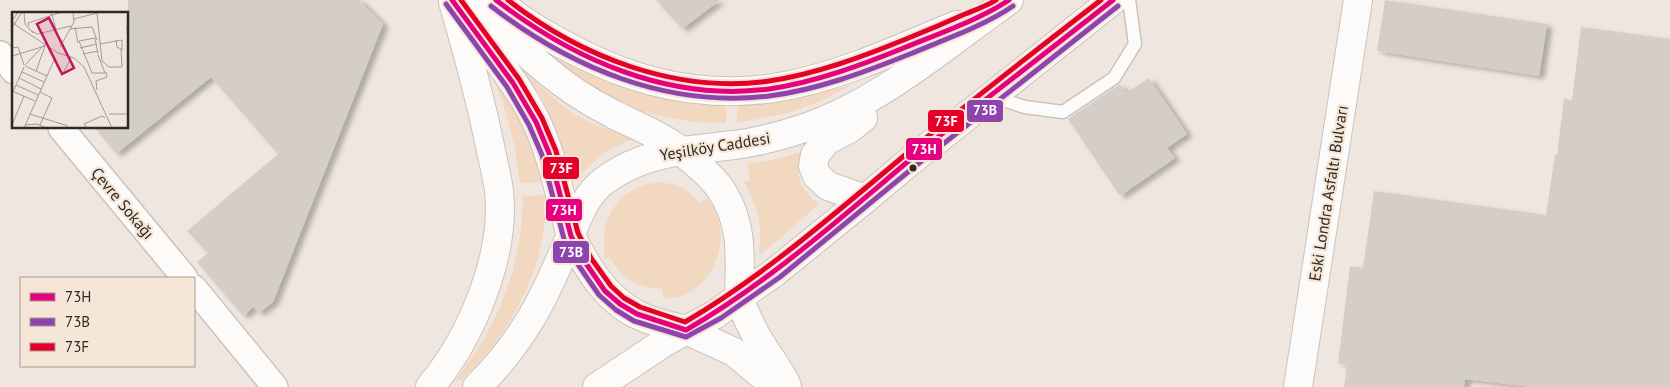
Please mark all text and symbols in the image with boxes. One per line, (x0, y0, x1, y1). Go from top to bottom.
inset map (12, 12, 129, 129)
line badge: 73B (966, 99, 1004, 123)
text: 73B (973, 101, 997, 119)
street label: Eski Londra Asfaltı Bulvarı (1304, 104, 1352, 282)
line badge: 73F (927, 109, 965, 133)
text: 73F (935, 112, 958, 130)
street label: Yeşilköy Caddesi (658, 127, 772, 165)
line badge: 73H (905, 137, 943, 161)
text: 73H (912, 140, 937, 158)
line badge: 73F (542, 156, 580, 180)
text: 73F (550, 159, 573, 177)
street label: Çevre Sokağı (87, 163, 159, 243)
unlabelled marker (908, 163, 918, 173)
line badge: 73H (545, 198, 583, 222)
text: 73H (552, 201, 577, 219)
line badge: 73B (552, 240, 590, 264)
text: 73B (559, 243, 583, 261)
legend (20, 277, 195, 367)
text: 73H (65, 287, 91, 306)
text: 73B (65, 312, 90, 331)
text: 73F (65, 337, 89, 356)

